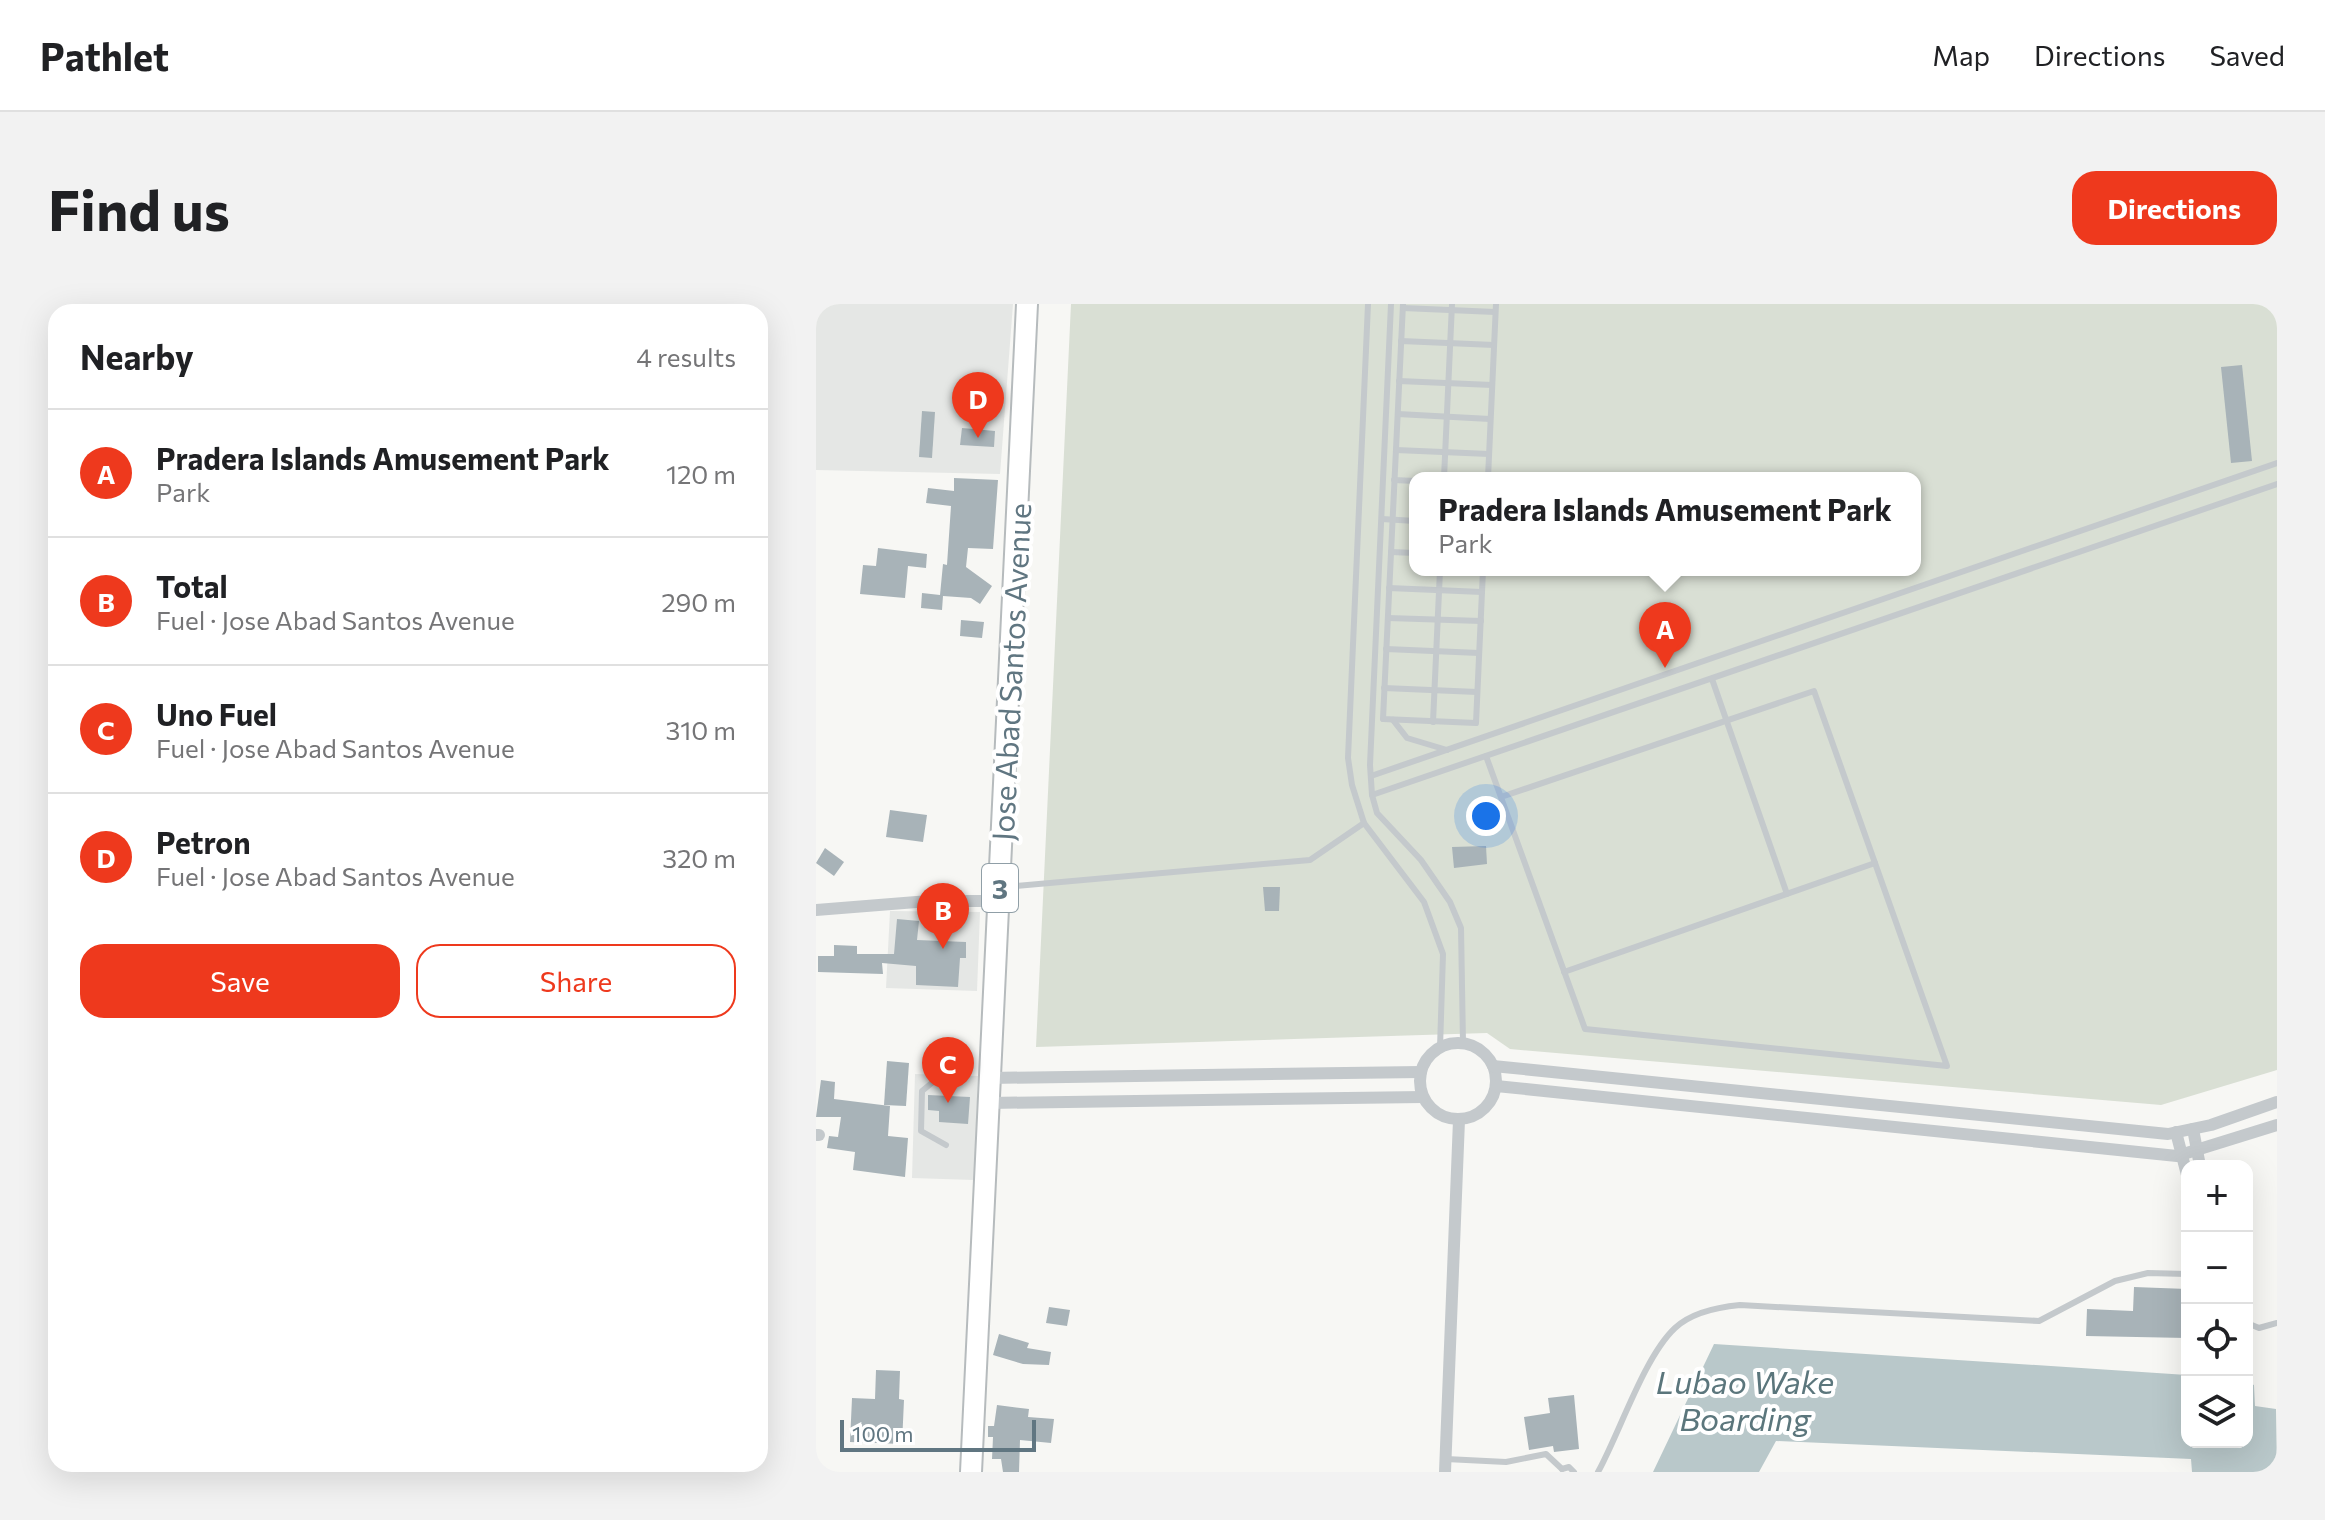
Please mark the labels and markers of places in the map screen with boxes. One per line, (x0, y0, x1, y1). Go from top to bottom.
pin: D (952, 372, 1004, 438)
pin: A (1639, 602, 1691, 668)
pin: B (917, 883, 969, 949)
pin: C (922, 1037, 974, 1103)

